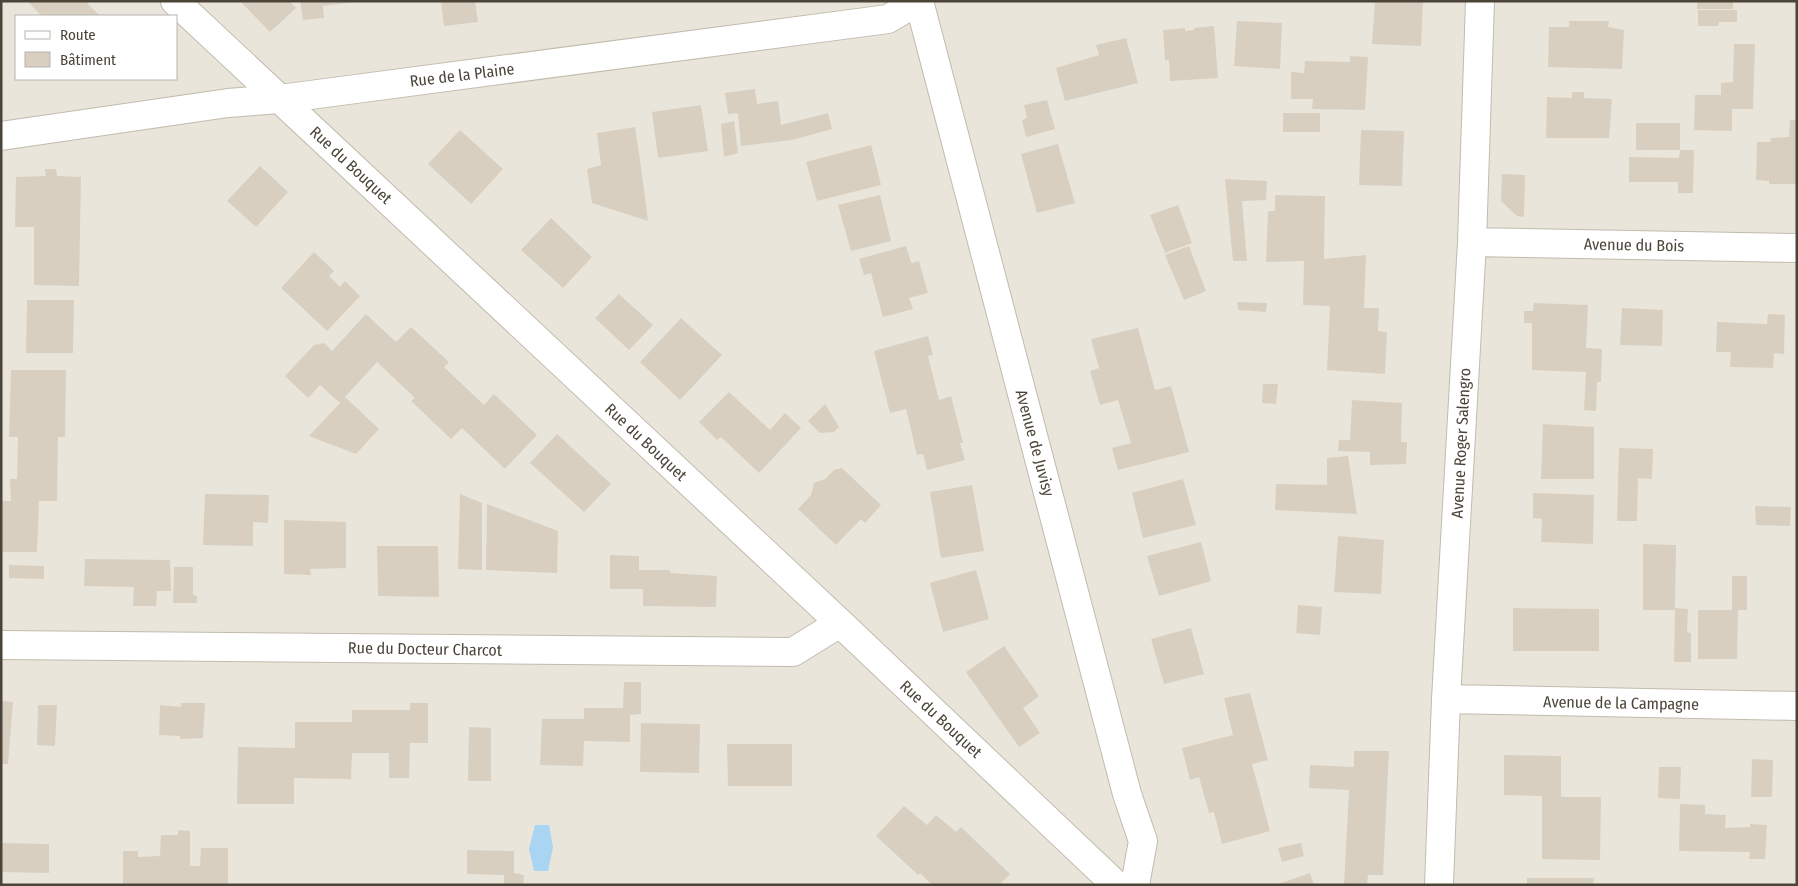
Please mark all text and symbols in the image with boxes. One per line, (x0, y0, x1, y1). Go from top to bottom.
legend (15, 15, 178, 80)
text: Route (60, 26, 96, 44)
text: Bâtiment (60, 51, 116, 69)
street label: Rue de la Plaine (409, 59, 516, 91)
street label: Rue du Bouquet (306, 122, 396, 208)
street label: Avenue du Bois (1584, 235, 1685, 255)
street label: Avenue Roger Salengro (1448, 367, 1474, 519)
street label: Avenue de Juvisy (1012, 388, 1059, 499)
street label: Rue du Bouquet (601, 399, 691, 485)
street label: Rue du Docteur Charcot (348, 638, 503, 660)
street label: Rue du Bouquet (896, 676, 986, 762)
street label: Avenue de la Campagne (1543, 692, 1699, 714)

